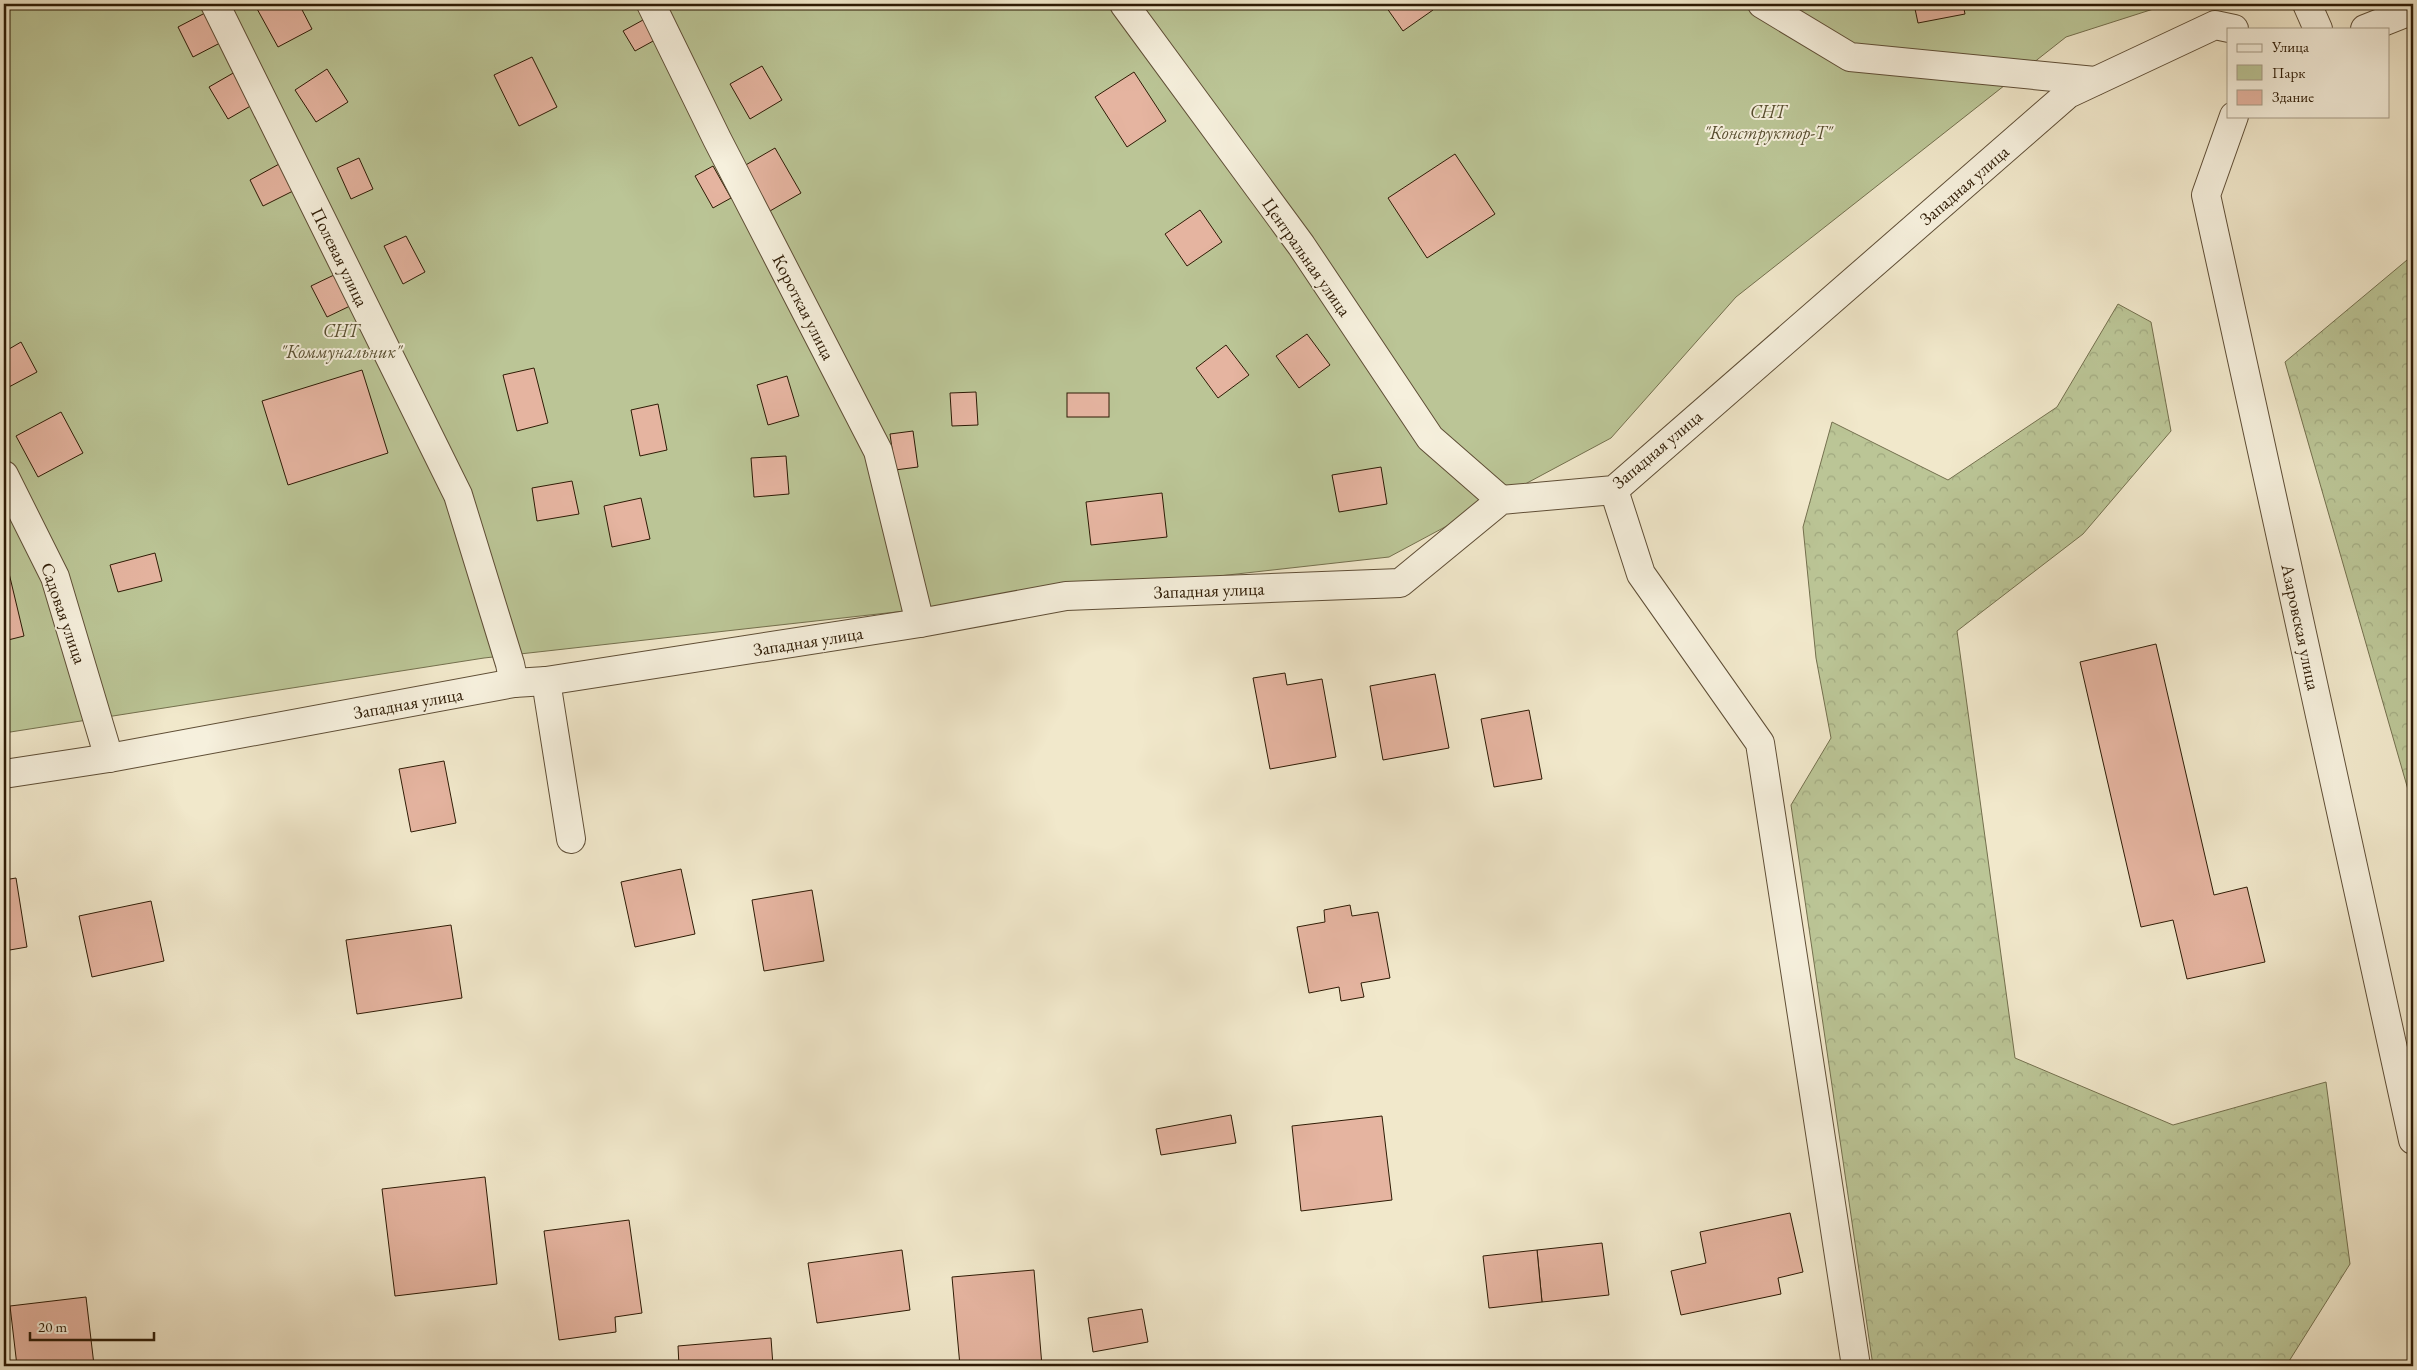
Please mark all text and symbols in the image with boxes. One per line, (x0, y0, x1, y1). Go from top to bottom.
legend (2227, 28, 2390, 118)
text: Улица (2271, 37, 2309, 56)
text: Парк (2272, 63, 2305, 82)
text: Здание (2272, 87, 2314, 106)
park label: СНТ "Конструктор-Т" (1704, 100, 1834, 145)
street label: Западная улица (1915, 139, 2014, 230)
street label: Центральная улица (1257, 193, 1357, 322)
street label: Полевая улица (306, 204, 374, 311)
street label: Короткая улица (768, 250, 841, 364)
park label: СНТ "Коммунальник" (280, 319, 404, 364)
street label: Западная улица (1607, 404, 1708, 493)
street label: Садовая улица (36, 559, 92, 667)
street label: Азаровская улица (2276, 561, 2326, 693)
street label: Западная улица (1153, 577, 1266, 603)
street label: Западная улица (751, 621, 865, 661)
street label: Западная улица (351, 682, 465, 724)
scale bar (30, 1310, 154, 1342)
text: 20 m (38, 1317, 67, 1336)

